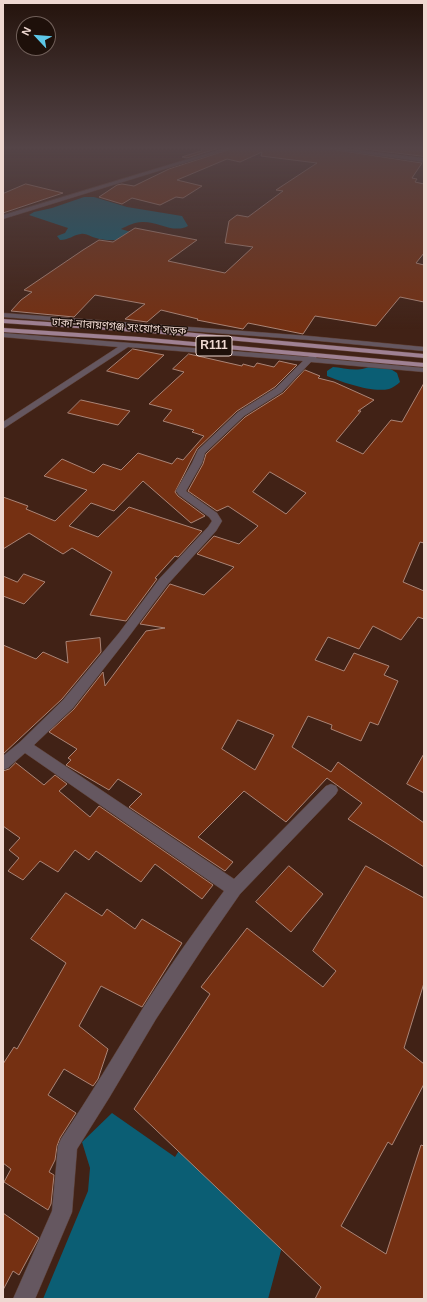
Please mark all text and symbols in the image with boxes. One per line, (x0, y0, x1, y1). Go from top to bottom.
north arrow (16, 16, 56, 56)
text: N (19, 25, 33, 37)
street label: ঢাকা-নারায়ণগঞ্জ সংযোগ সড়ক (51, 316, 187, 338)
road number: R111 (196, 336, 232, 356)

